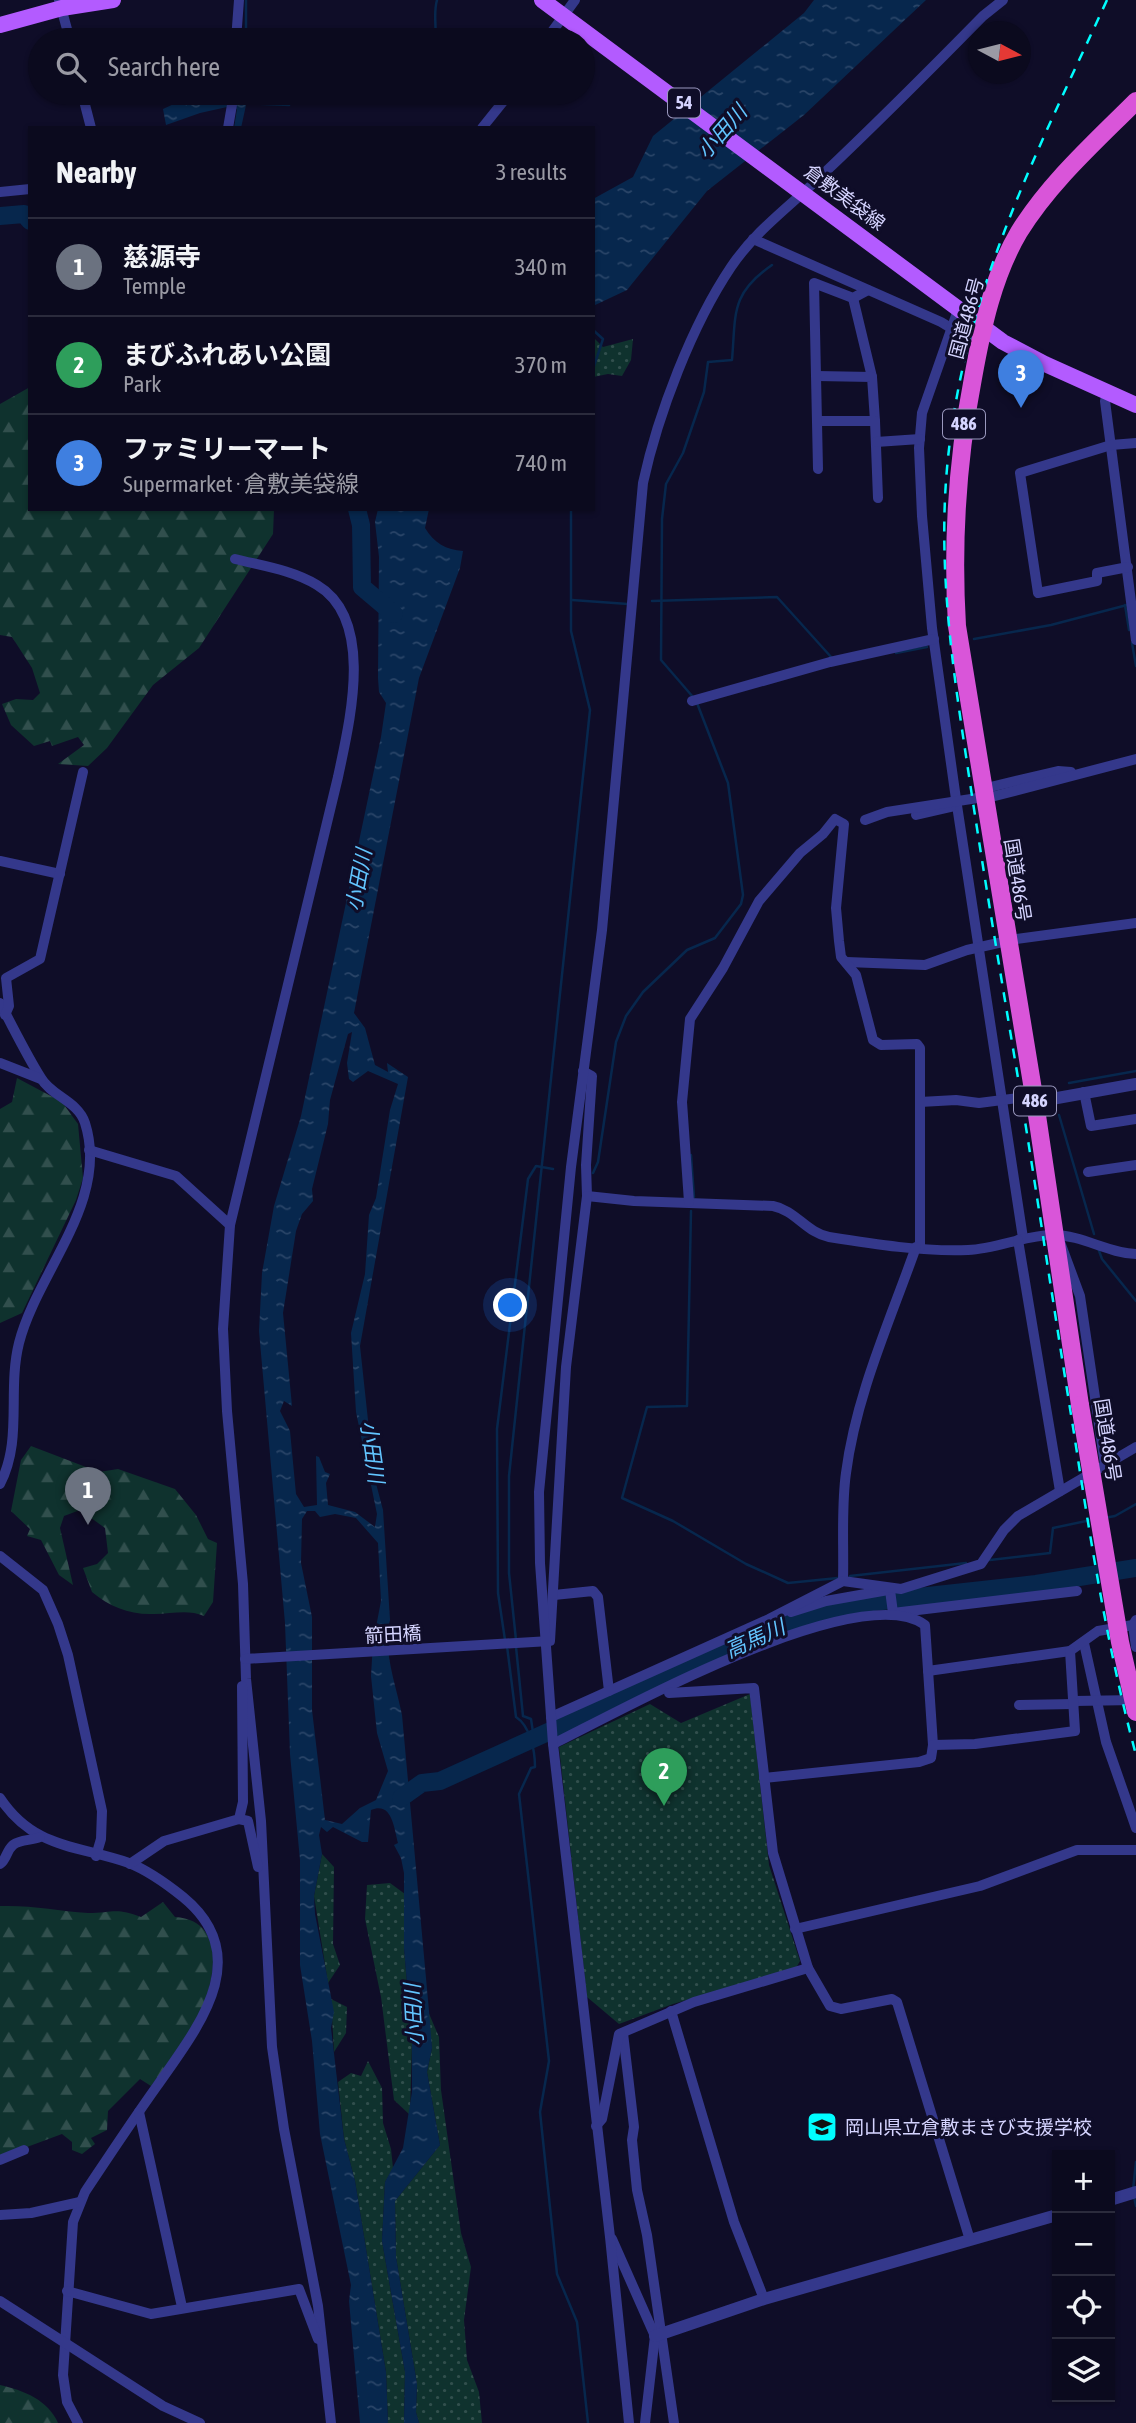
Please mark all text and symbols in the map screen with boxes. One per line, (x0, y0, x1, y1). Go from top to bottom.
north arrow (968, 21, 1031, 84)
search box (28, 28, 595, 105)
icon: search (52, 48, 90, 86)
text: Search here (108, 52, 220, 82)
road number: 54 (668, 88, 700, 118)
water label: 小田川 (692, 98, 752, 163)
text: Nearby (56, 155, 136, 189)
text: 3 results (496, 159, 567, 185)
street label: 倉敷美袋線 (800, 160, 890, 234)
text: 慈源寺 (123, 242, 201, 272)
text: 1 (74, 254, 84, 280)
text: 340 m (515, 254, 567, 280)
text: Temple (123, 273, 186, 299)
street label: 国道486号 (945, 275, 987, 361)
text: まびふれあい公園 (123, 340, 331, 370)
pin: 3 (998, 350, 1044, 408)
text: 2 (74, 352, 84, 378)
text: 370 m (515, 352, 567, 378)
text: Park (123, 371, 161, 397)
road number: 486 (943, 410, 985, 438)
text: ファミリーマート (123, 434, 331, 464)
text: 3 (74, 450, 84, 476)
text: 740 m (515, 450, 567, 476)
text: Supermarket · 倉敷美袋線 (123, 471, 359, 497)
street label: 国道486号 (1001, 837, 1035, 923)
water label: 小田川 (341, 845, 376, 913)
road number: 486 (1014, 1086, 1056, 1116)
your location (493, 1288, 527, 1322)
street label: 国道486号 (1091, 1397, 1125, 1483)
water label: 小田川 (357, 1419, 390, 1487)
pin: 1 (65, 1467, 111, 1525)
water label: 高馬川 (721, 1613, 790, 1662)
street label: 箭田橋 (364, 1622, 422, 1646)
pin: 2 (641, 1748, 687, 1806)
water label: 小田川 (399, 1981, 427, 2047)
school or university icon: 岡山県立倉敷まきび支援学校 (805, 2110, 839, 2144)
place label: 岡山県立倉敷まきび支援学校 (845, 2116, 1092, 2138)
map controls (1052, 2150, 1115, 2402)
button: + (1052, 2150, 1115, 2213)
button: − (1052, 2213, 1115, 2276)
button: locate (1052, 2276, 1115, 2339)
button: layers (1052, 2339, 1115, 2402)

